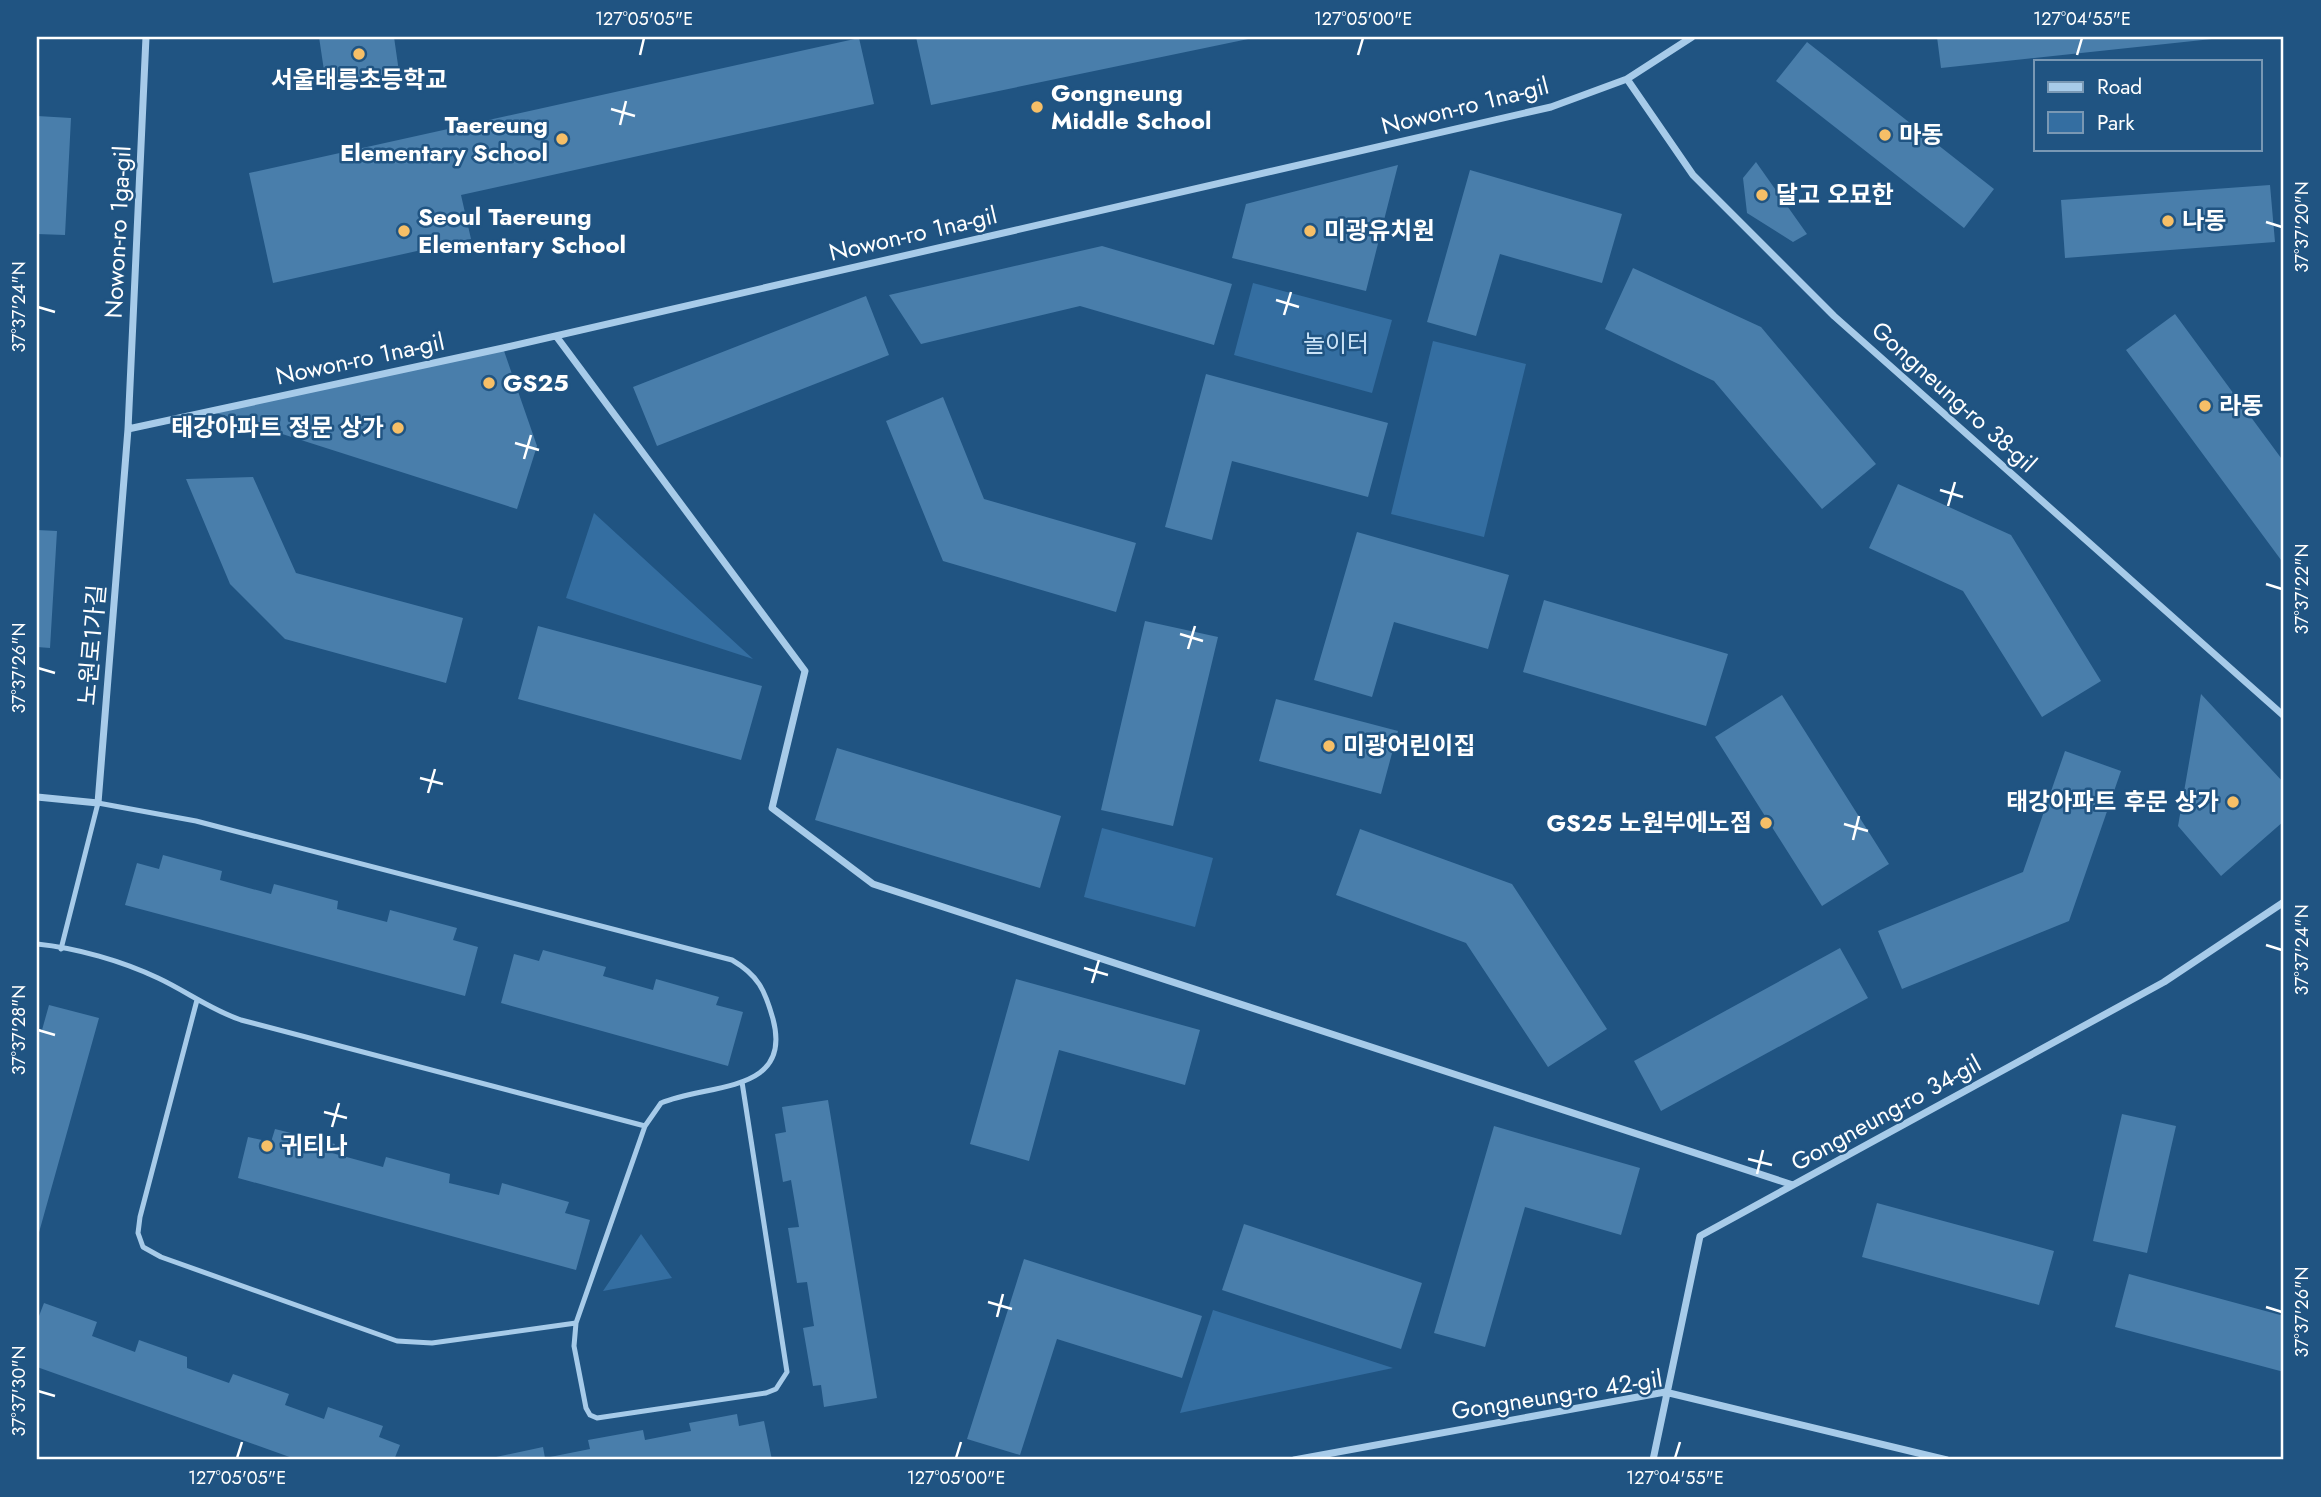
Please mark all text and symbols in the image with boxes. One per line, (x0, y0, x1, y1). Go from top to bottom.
text: 127°05'05"E (595, 6, 693, 32)
text: 127°05'00"E (1314, 6, 1412, 32)
text: 127°04'55"E (2033, 6, 2131, 32)
marker: 서울태릉초등학교 (351, 46, 367, 62)
legend (2034, 60, 2262, 150)
place label: 서울태릉초등학교 (271, 62, 447, 97)
street label: Nowon-ro 1na-gil (1377, 68, 1552, 143)
text: Road (2097, 72, 2142, 102)
place label: Gongneung Middle School (1051, 75, 1211, 138)
marker: Gongneung Middle School (1029, 99, 1045, 115)
place label: Taereung Elementary School (340, 107, 548, 170)
text: Park (2097, 108, 2135, 138)
place label: 마동 (1899, 117, 1943, 152)
marker: 마동 (1877, 127, 1893, 143)
marker: Taereung Elementary School (554, 131, 570, 147)
street label: Nowon-ro 1ga-gil (96, 145, 139, 319)
place label: 달고 오묘한 (1776, 177, 1894, 212)
text: 37°37'20"N (2289, 181, 2315, 273)
marker: 달고 오묘한 (1754, 187, 1770, 203)
street label: Nowon-ro 1na-gil (825, 197, 1000, 270)
place label: Seoul Taereung Elementary School (418, 199, 626, 262)
place label: 나동 (2182, 203, 2226, 238)
place label: 미광유치원 (1324, 213, 1434, 248)
marker: 나동 (2160, 213, 2176, 229)
marker: Seoul Taereung Elementary School (396, 223, 412, 239)
marker: 미광유치원 (1302, 223, 1318, 239)
text: 37°37'24"N (6, 261, 32, 353)
street label: Gongneung-ro 38-gil (1864, 313, 2045, 480)
street label: Nowon-ro 1na-gil (272, 324, 447, 393)
park label: 놀이터 (1303, 326, 1369, 361)
place label: GS25 (503, 365, 569, 400)
marker: GS25 (481, 375, 497, 391)
place label: 라동 (2219, 388, 2263, 423)
marker: 라동 (2197, 398, 2213, 414)
place label: 태강아파트 정문 상가 (171, 410, 384, 445)
marker: 태강아파트 정문 상가 (390, 420, 406, 436)
text: 37°37'22"N (2289, 544, 2315, 634)
street label: 노원로1가길 (69, 583, 114, 707)
text: 37°37'26"N (6, 622, 32, 714)
place label: 미광어린이집 (1343, 728, 1475, 763)
marker: 미광어린이집 (1321, 738, 1337, 754)
place label: 태강아파트 후문 상가 (2006, 784, 2219, 819)
marker: 태강아파트 후문 상가 (2225, 794, 2241, 810)
place label: GS25 노원부에노점 (1547, 805, 1752, 840)
marker: GS25 노원부에노점 (1758, 815, 1774, 831)
text: 37°37'24"N (2289, 904, 2315, 996)
text: 37°37'28"N (6, 985, 32, 1075)
street label: Gongneung-ro 34-gil (1784, 1046, 1987, 1179)
place label: 귀티나 (281, 1128, 347, 1163)
marker: 귀티나 (259, 1138, 275, 1154)
text: 37°37'26"N (2289, 1266, 2315, 1358)
text: 37°37'30"N (6, 1345, 32, 1437)
street label: Gongneung-ro 42-gil (1449, 1361, 1665, 1428)
text: 127°05'05"E (188, 1465, 286, 1491)
text: 127°05'00"E (907, 1465, 1005, 1491)
text: 127°04'55"E (1626, 1465, 1724, 1491)

